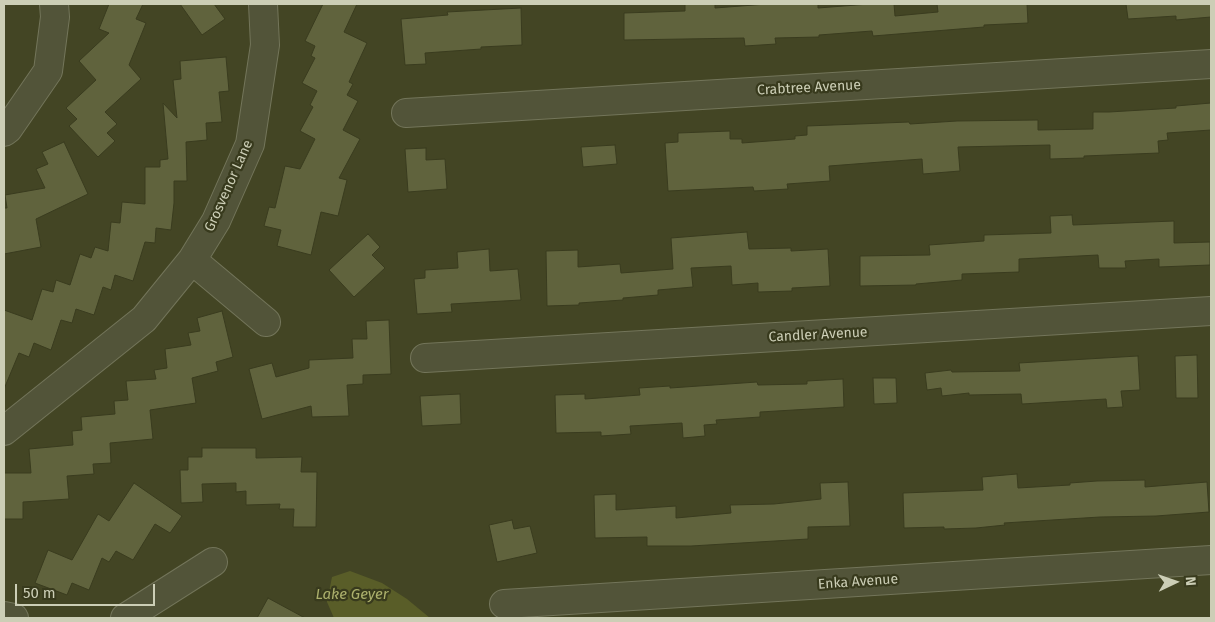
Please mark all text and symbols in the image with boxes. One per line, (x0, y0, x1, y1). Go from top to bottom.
street label: Crabtree Avenue (757, 77, 861, 99)
street label: Grosvenor Lane (201, 138, 257, 234)
street label: Candler Avenue (768, 324, 868, 346)
north arrow (1150, 557, 1200, 607)
street label: Enka Avenue (817, 571, 899, 593)
scale bar (18, 574, 158, 606)
text: N (1182, 576, 1199, 586)
text: 50 m (23, 584, 56, 602)
water label: Lake Geyer (315, 586, 389, 604)

